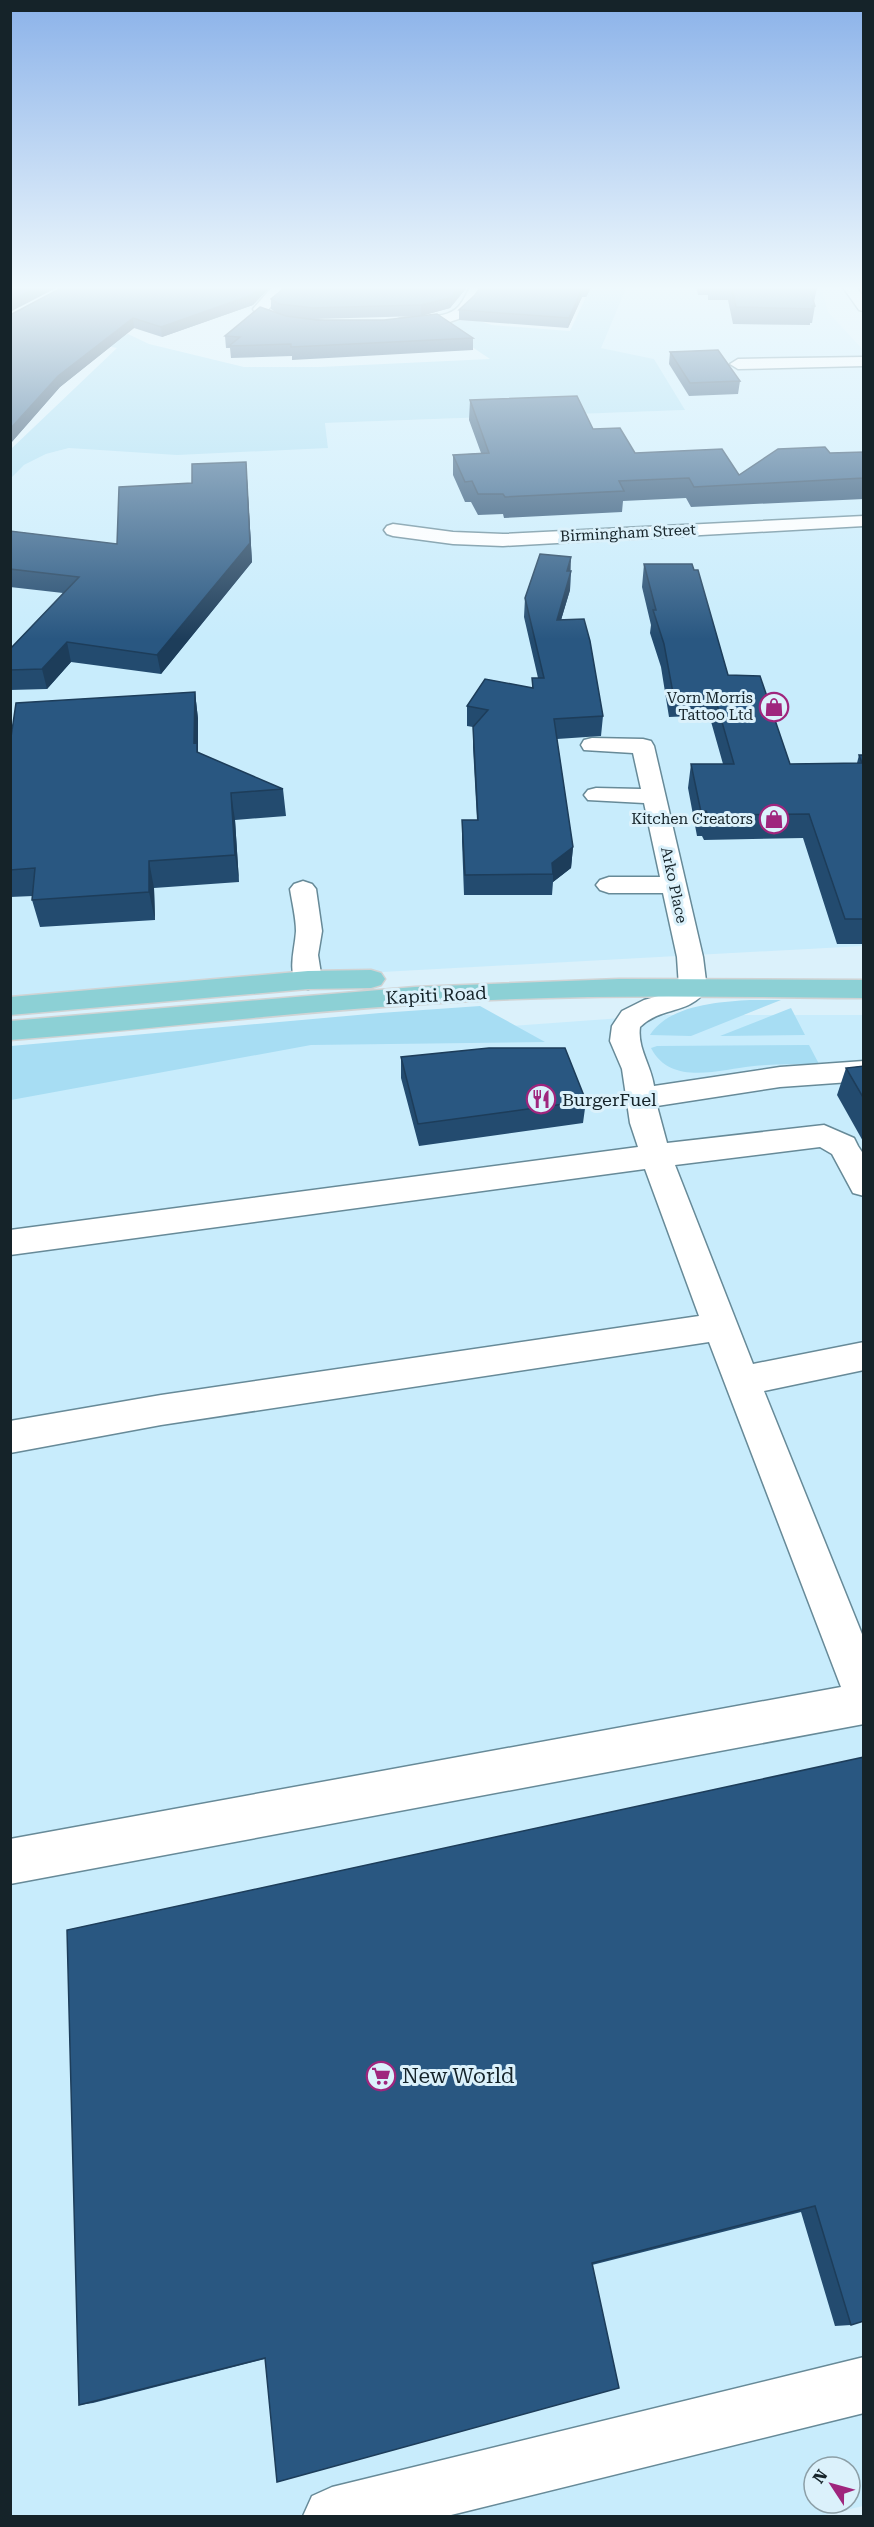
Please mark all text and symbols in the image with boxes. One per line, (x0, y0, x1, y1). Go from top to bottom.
street label: Birmingham Street (560, 520, 697, 546)
place label: Vorn Morris Tattoo Ltd (667, 689, 753, 724)
shop icon: Vorn Morris Tattoo Ltd (758, 691, 790, 723)
shop icon: Kitchen Creators (758, 803, 790, 835)
place label: Kitchen Creators (631, 810, 753, 828)
street label: Arko Place (657, 845, 691, 925)
street label: Kapiti Road (385, 982, 488, 1008)
restaurant icon: BurgerFuel (525, 1083, 557, 1115)
place label: BurgerFuel (562, 1089, 657, 1110)
supermarket icon: New World (365, 2060, 397, 2092)
place label: New World (402, 2064, 515, 2088)
north arrow (802, 2455, 862, 2515)
text: N (809, 2466, 832, 2487)

